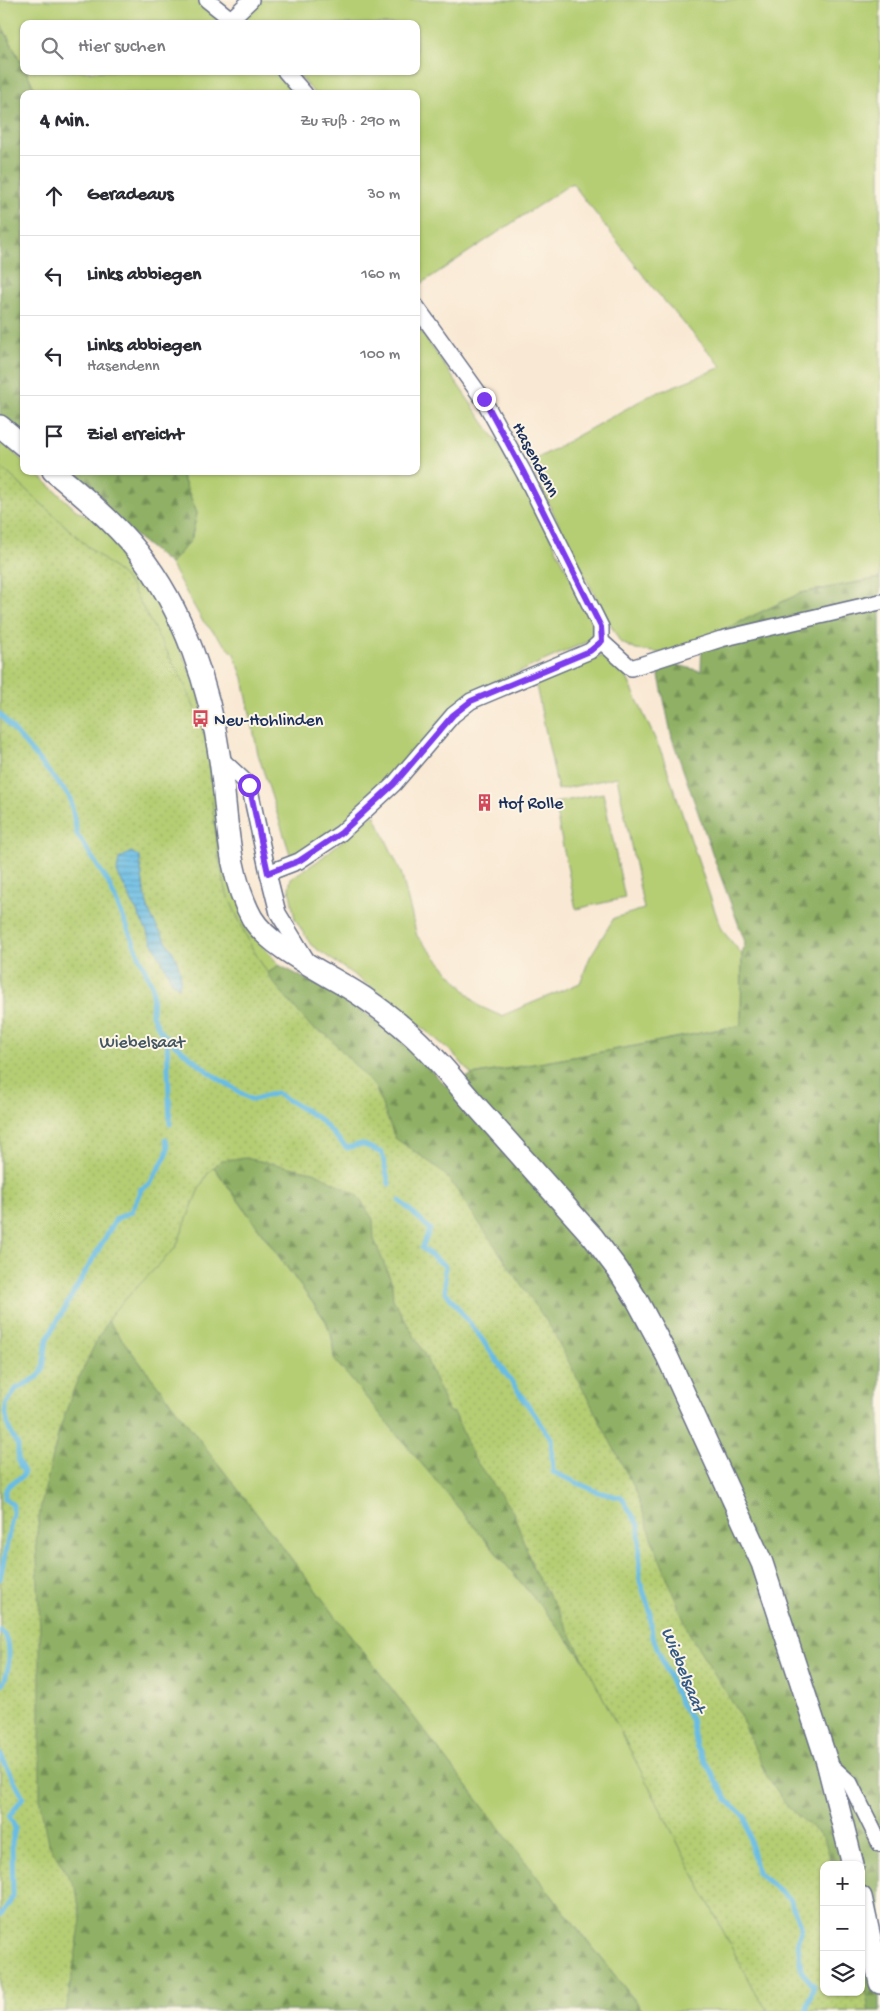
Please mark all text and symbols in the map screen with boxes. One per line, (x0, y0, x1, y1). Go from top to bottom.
search box (20, 20, 420, 75)
icon: search (38, 34, 66, 62)
text: Hier suchen (78, 36, 165, 59)
text: 4 Min. (40, 110, 91, 135)
text: Zu Fuß · 290 m (300, 113, 400, 132)
icon: ahead (40, 182, 68, 210)
text: Geradeaus (87, 184, 173, 207)
text: 30 m (367, 186, 400, 205)
icon: left (40, 262, 68, 290)
text: Links abbiegen (87, 264, 201, 287)
text: 160 m (361, 266, 400, 285)
text: Links abbiegen (87, 335, 201, 358)
icon: left (40, 342, 68, 370)
text: 100 m (360, 346, 400, 365)
text: Hasendenn (87, 358, 160, 377)
route end (473, 388, 496, 411)
street label: Hasendenn (506, 419, 563, 502)
icon: arrive (40, 422, 68, 450)
text: Ziel erreicht (87, 424, 184, 447)
bus stop icon: Neu-Hohlinden (190, 709, 210, 729)
place label: Neu-Hohlinden (214, 711, 324, 732)
route start (238, 774, 261, 797)
building icon: Hof Rolle (474, 792, 494, 812)
place label: Hof Rolle (498, 794, 564, 815)
park label: Wiebelsaat (99, 1033, 186, 1054)
water label: Wiebelsaat (654, 1624, 710, 1719)
map controls (820, 1861, 865, 1996)
button: + (820, 1861, 865, 1906)
button: − (820, 1906, 865, 1951)
button: layers (820, 1951, 865, 1996)

